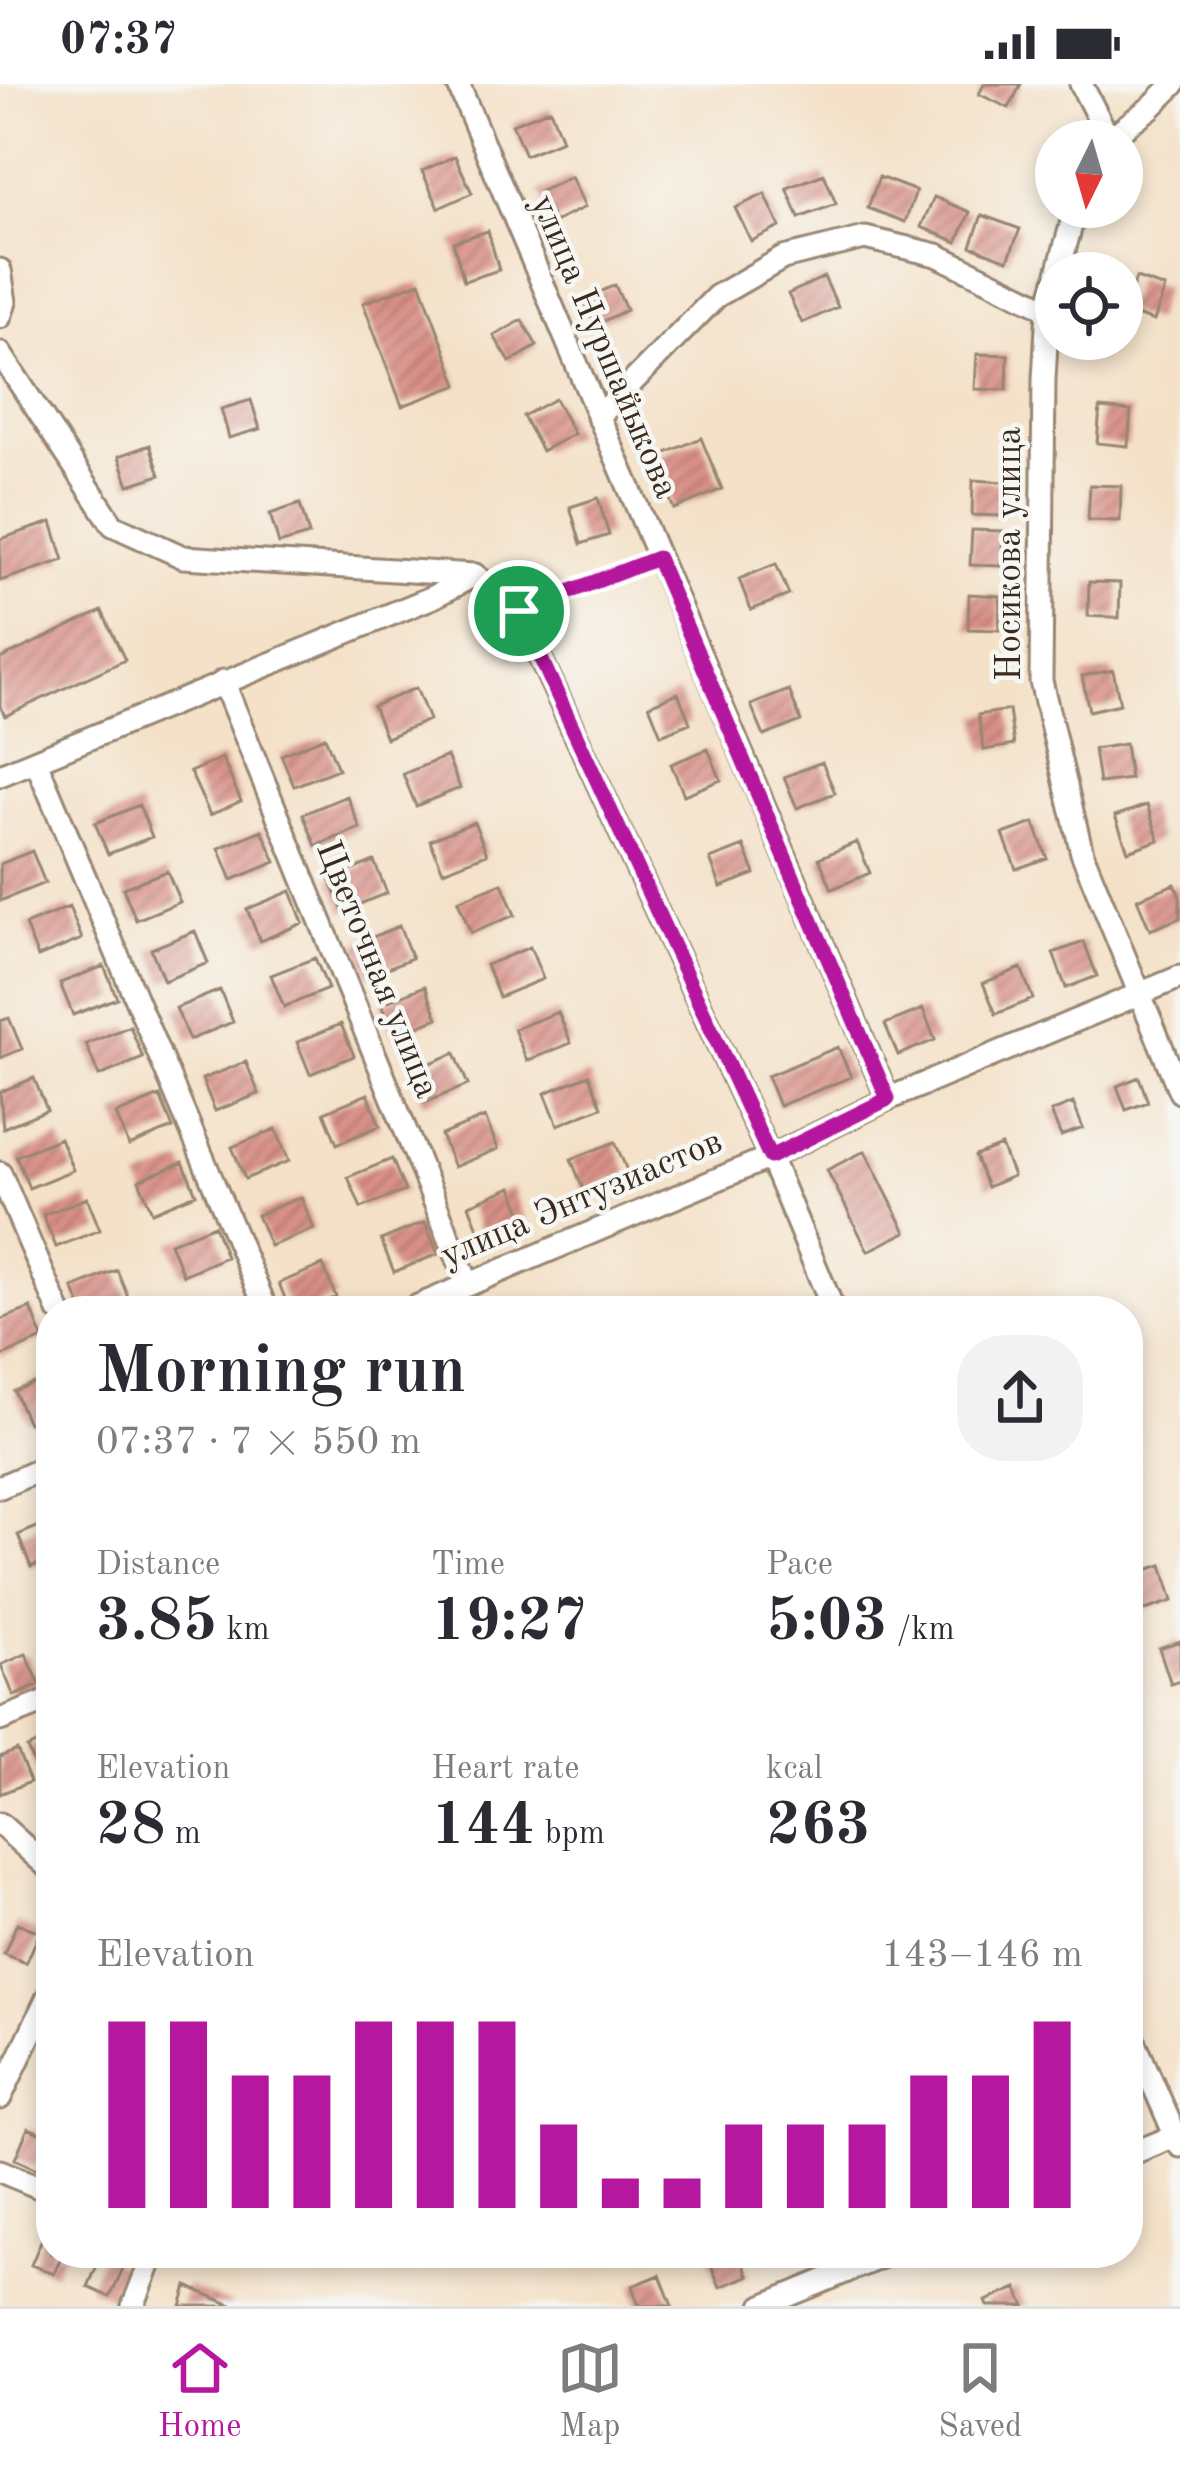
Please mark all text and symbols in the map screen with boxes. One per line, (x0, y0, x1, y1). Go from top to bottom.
text: 07:37 (60, 19, 177, 64)
north arrow (1035, 120, 1143, 228)
map controls (1035, 120, 1143, 360)
street label: улица Нуршайыкова (523, 190, 683, 504)
button: locate (1035, 252, 1143, 360)
street label: Носикова улица (993, 427, 1029, 681)
pin (468, 560, 570, 662)
icon: arrive (486, 578, 552, 644)
street label: Цветочная улица (308, 836, 444, 1104)
street label: улица Энтузиастов (436, 1125, 728, 1275)
button: share (957, 1335, 1083, 1461)
text: Morning run (96, 1341, 466, 1407)
text: 07:37 · 7 × 550 m (96, 1423, 421, 1462)
text: Distance (96, 1549, 220, 1582)
text: Time (431, 1549, 505, 1582)
text: Pace (766, 1549, 833, 1582)
text: 3.85 (96, 1593, 217, 1653)
text: 19:27 (431, 1593, 587, 1653)
text: 5:03 (766, 1593, 887, 1653)
text: km (217, 1614, 270, 1647)
text: /km (887, 1614, 955, 1647)
text: Elevation (96, 1753, 230, 1786)
text: Heart rate (431, 1753, 579, 1786)
text: kcal (766, 1753, 823, 1786)
text: 28 (96, 1797, 166, 1857)
text: 144 (431, 1797, 535, 1857)
text: 263 (766, 1797, 870, 1857)
text: m (166, 1818, 201, 1851)
text: bpm (535, 1818, 605, 1851)
text: Elevation (96, 1936, 255, 1975)
text: 143–146 m (881, 1936, 1083, 1975)
tab: Home (158, 2335, 241, 2448)
tab: Map (557, 2335, 623, 2448)
tab: Saved (938, 2335, 1022, 2448)

